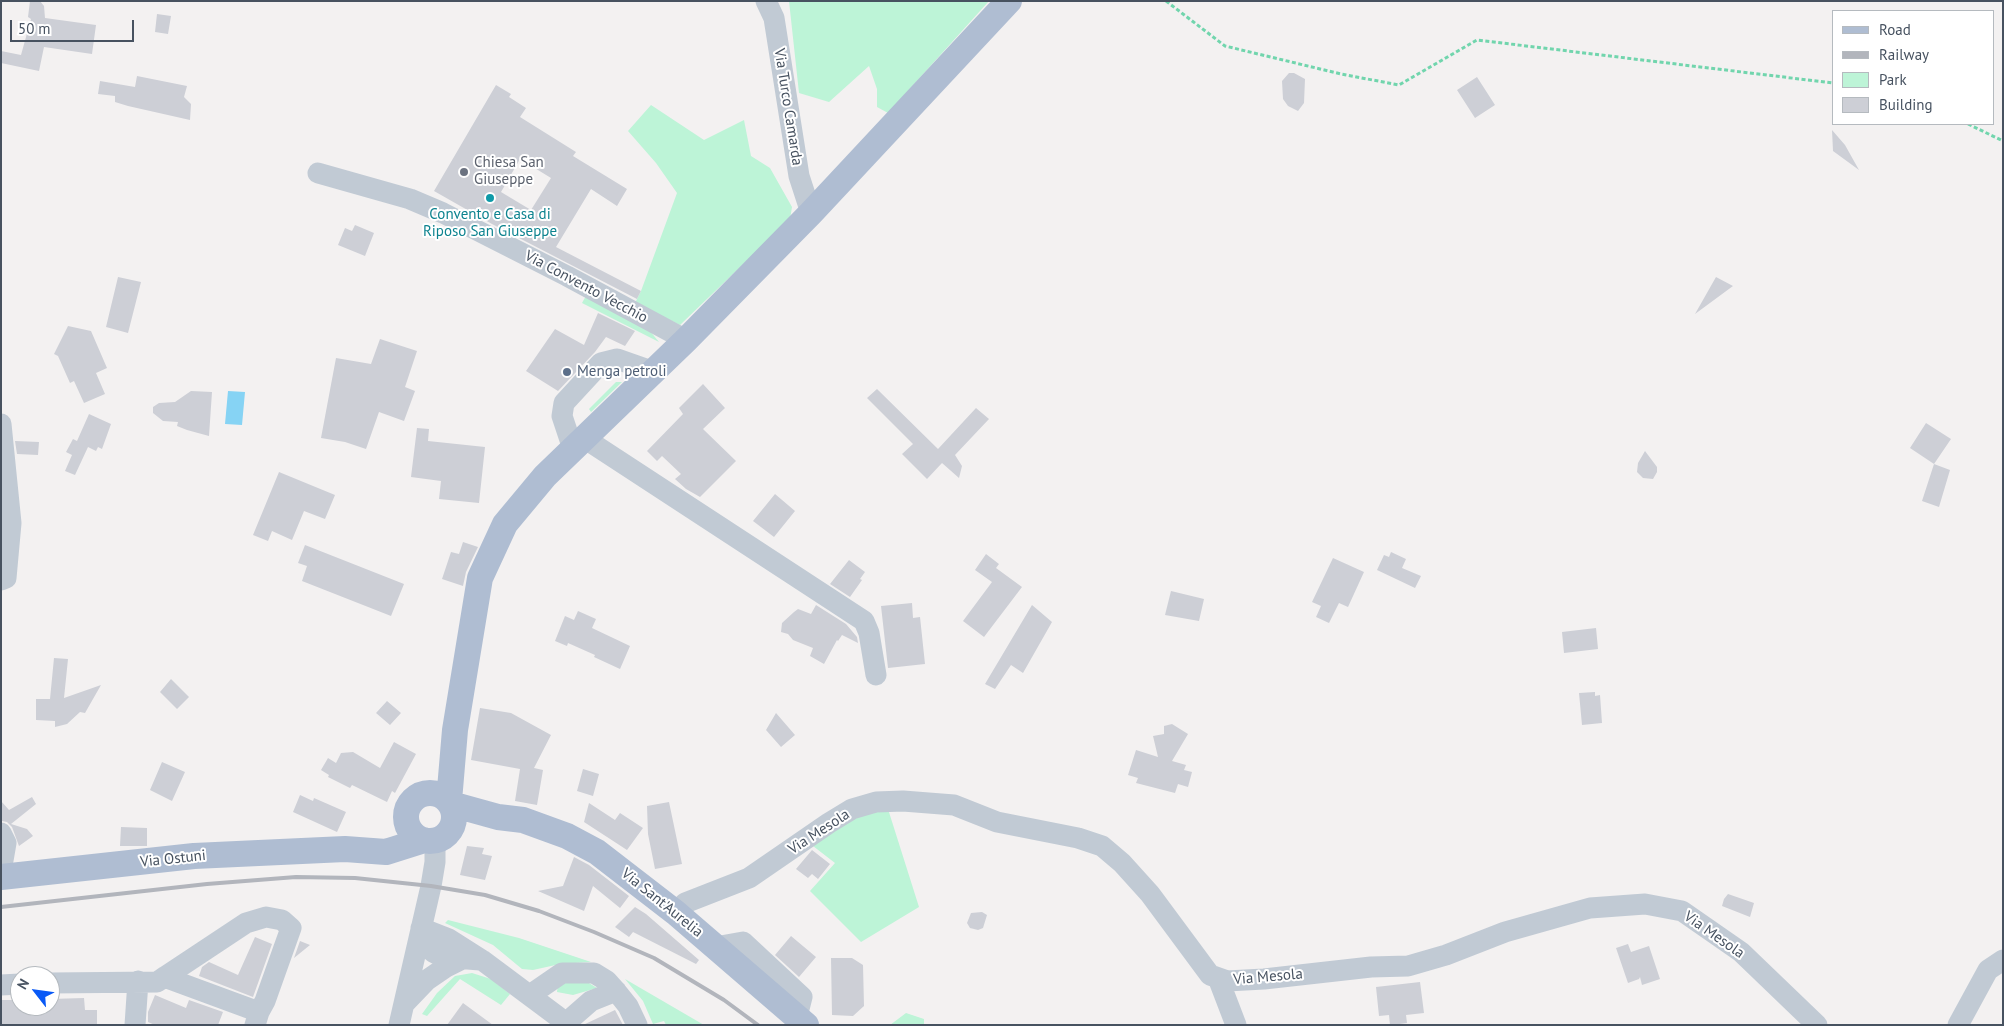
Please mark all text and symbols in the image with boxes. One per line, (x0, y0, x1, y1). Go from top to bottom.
scale bar (12, 10, 136, 42)
legend (1832, 10, 1994, 125)
text: 50 m (18, 19, 51, 38)
text: Road (1879, 20, 1911, 39)
text: Railway (1879, 45, 1929, 64)
street label: Via Turco Camarda (770, 47, 806, 167)
text: Park (1879, 70, 1907, 89)
text: Building (1879, 95, 1933, 114)
place label: Chiesa San Giuseppe (474, 154, 544, 189)
marker: Chiesa San Giuseppe (458, 166, 470, 178)
marker: Convento e Casa di Riposo San Giuseppe (484, 192, 496, 204)
place label: Convento e Casa di Riposo San Giuseppe (423, 206, 557, 241)
street label: Via Convento Vecchio (521, 247, 651, 327)
place label: Menga petroli (577, 363, 667, 381)
marker: Menga petroli (561, 366, 573, 378)
street label: Via Mesola (785, 805, 853, 859)
street label: Via Ostuni (139, 847, 207, 871)
street label: Via Sant'Aurelia (618, 865, 706, 941)
street label: Via Mesola (1680, 908, 1748, 962)
street label: Via Mesola (1233, 965, 1303, 989)
north arrow (10, 966, 60, 1016)
text: N (13, 976, 33, 992)

